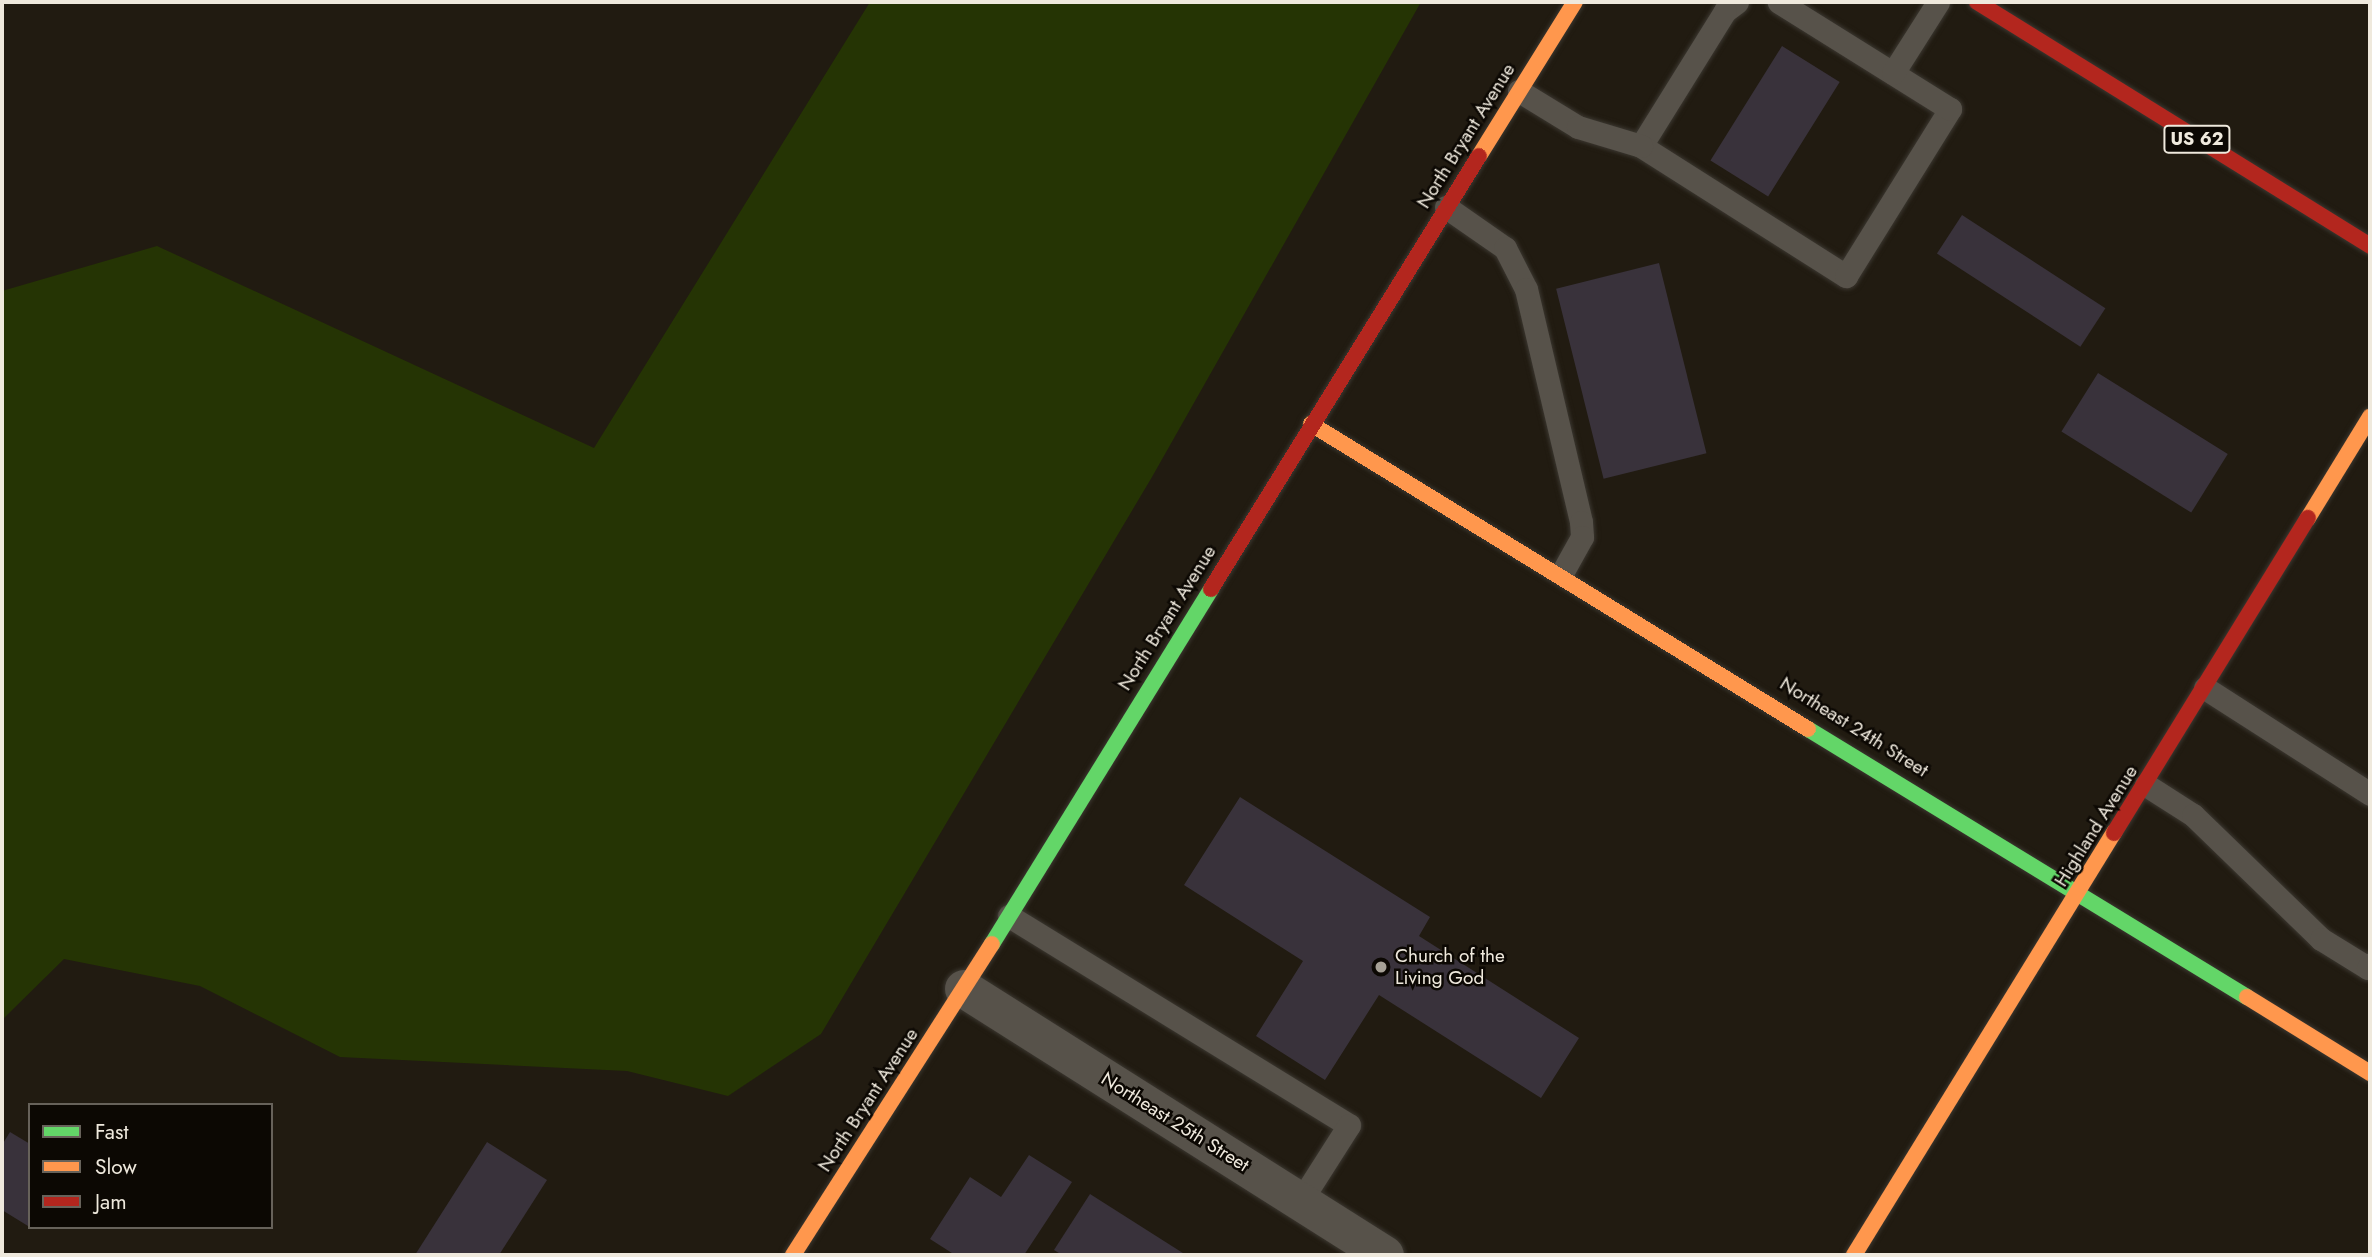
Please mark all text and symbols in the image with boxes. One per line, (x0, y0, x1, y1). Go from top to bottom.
street label: North Bryant Avenue (1412, 59, 1520, 213)
road number: US 62 (2162, 124, 2232, 154)
street label: North Bryant Avenue (1113, 541, 1221, 695)
street label: Northeast 24th Street (1776, 672, 1932, 782)
street label: Highland Avenue (2050, 761, 2142, 891)
place label: Church of the Living God (1395, 945, 1505, 989)
marker: Church of the Living God (1373, 959, 1389, 975)
street label: North Bryant Avenue (813, 1024, 923, 1176)
street label: Northeast 25th Street (1097, 1067, 1253, 1177)
legend (28, 1103, 273, 1229)
text: Fast (95, 1117, 128, 1147)
text: Slow (95, 1152, 137, 1182)
text: Jam (95, 1187, 127, 1217)

